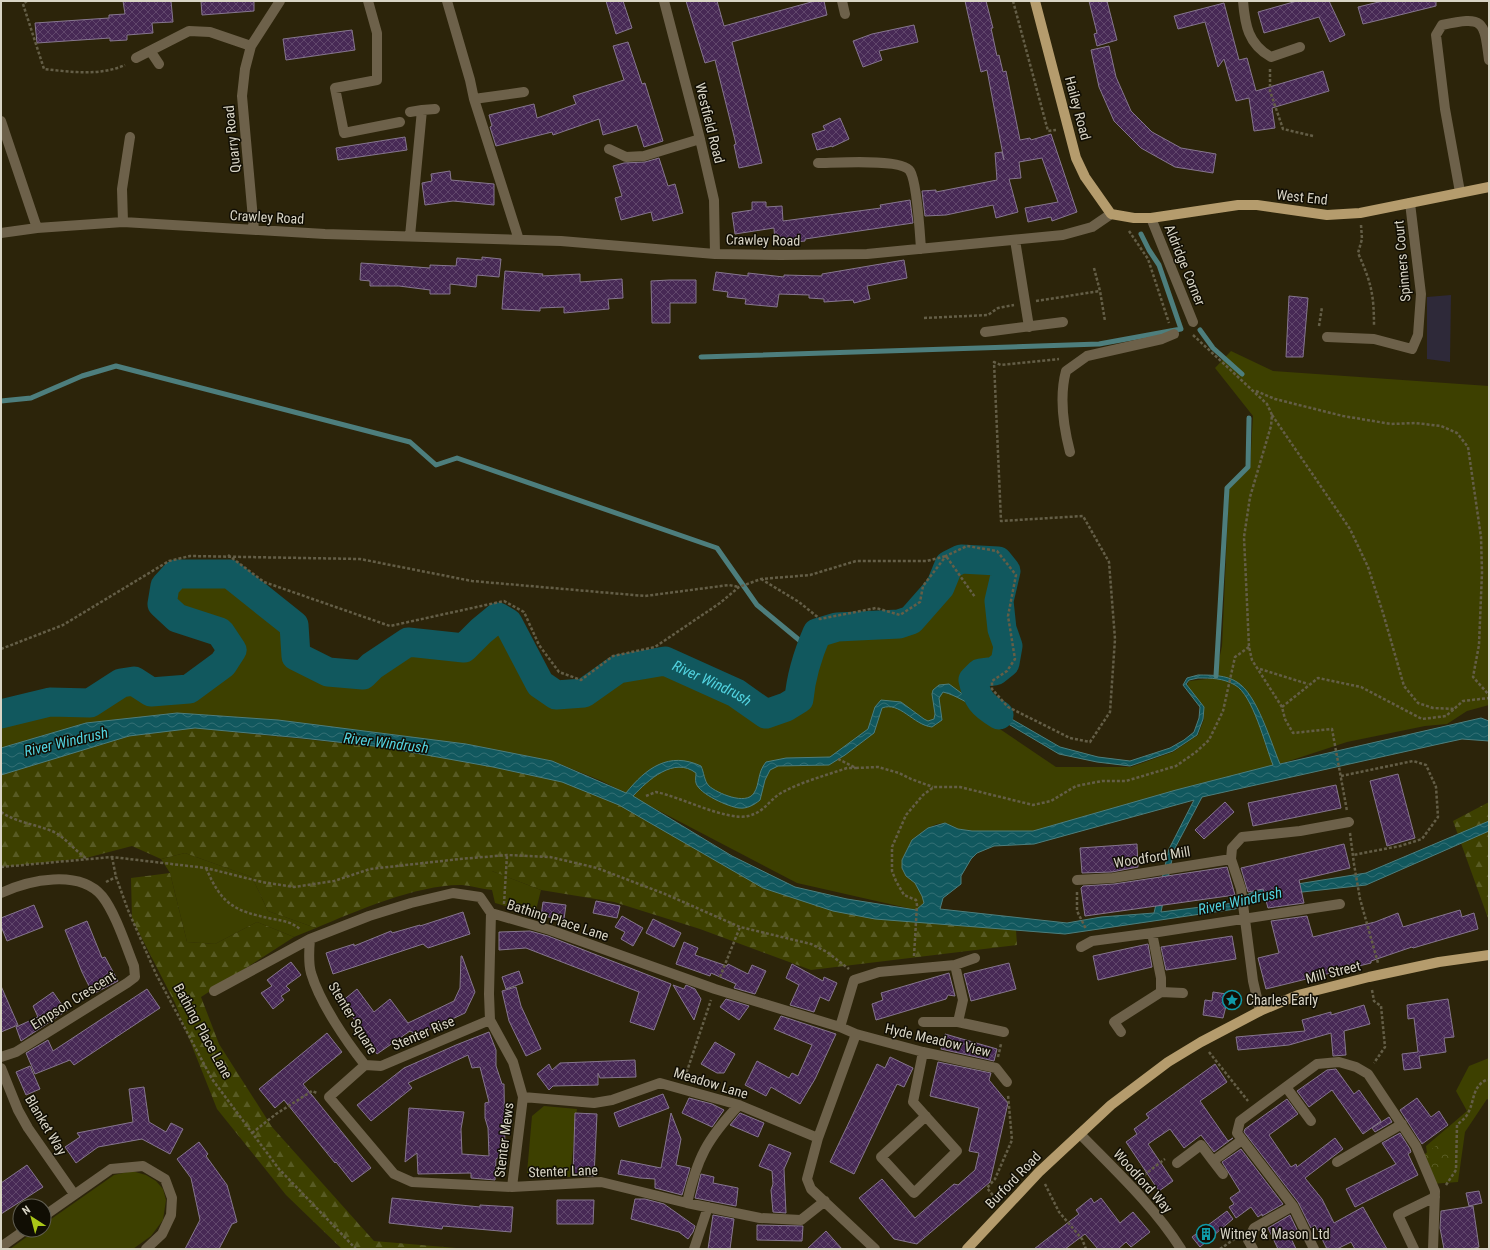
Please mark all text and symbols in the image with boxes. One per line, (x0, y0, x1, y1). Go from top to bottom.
street label: Hailey Road (1062, 74, 1094, 142)
street label: Westfield Road (692, 81, 728, 165)
street label: Quarry Road (221, 104, 243, 174)
street label: West End (1276, 186, 1328, 208)
street label: Crawley Road (229, 207, 305, 227)
street label: Spinners Court (1390, 220, 1414, 302)
street label: Aldridge Corner (1161, 222, 1209, 308)
street label: Crawley Road (726, 231, 800, 249)
water label: River Windrush (669, 656, 755, 710)
water label: River Windrush (22, 724, 110, 760)
water label: River Windrush (342, 729, 430, 757)
street label: Woodford Mill (1113, 843, 1191, 871)
water label: River Windrush (1196, 883, 1284, 919)
street label: Bathing Place Lane (505, 896, 611, 944)
street label: Mill Street (1304, 957, 1362, 987)
street label: Empson Crescent (28, 968, 118, 1032)
street label: Stenter Square (325, 979, 381, 1057)
street label: Bathing Place Lane (170, 981, 236, 1082)
place icon: Charles Early (1221, 989, 1243, 1011)
place label: Charles Early (1246, 992, 1318, 1008)
street label: Stenter Rise (389, 1012, 457, 1053)
street label: Hyde Meadow View (884, 1020, 992, 1060)
street label: Meadow Lane (672, 1064, 750, 1102)
street label: Blanket Way (22, 1092, 70, 1158)
street label: Stenter Mews (491, 1102, 517, 1178)
street label: Woodford Way (1110, 1146, 1176, 1216)
street label: Burford Road (982, 1148, 1044, 1212)
street label: Stenter Lane (528, 1162, 599, 1180)
north arrow (12, 1198, 52, 1238)
text: N (20, 1203, 33, 1218)
building icon: Witney & Mason Ltd (1195, 1223, 1217, 1245)
place label: Witney & Mason Ltd (1220, 1226, 1330, 1242)

